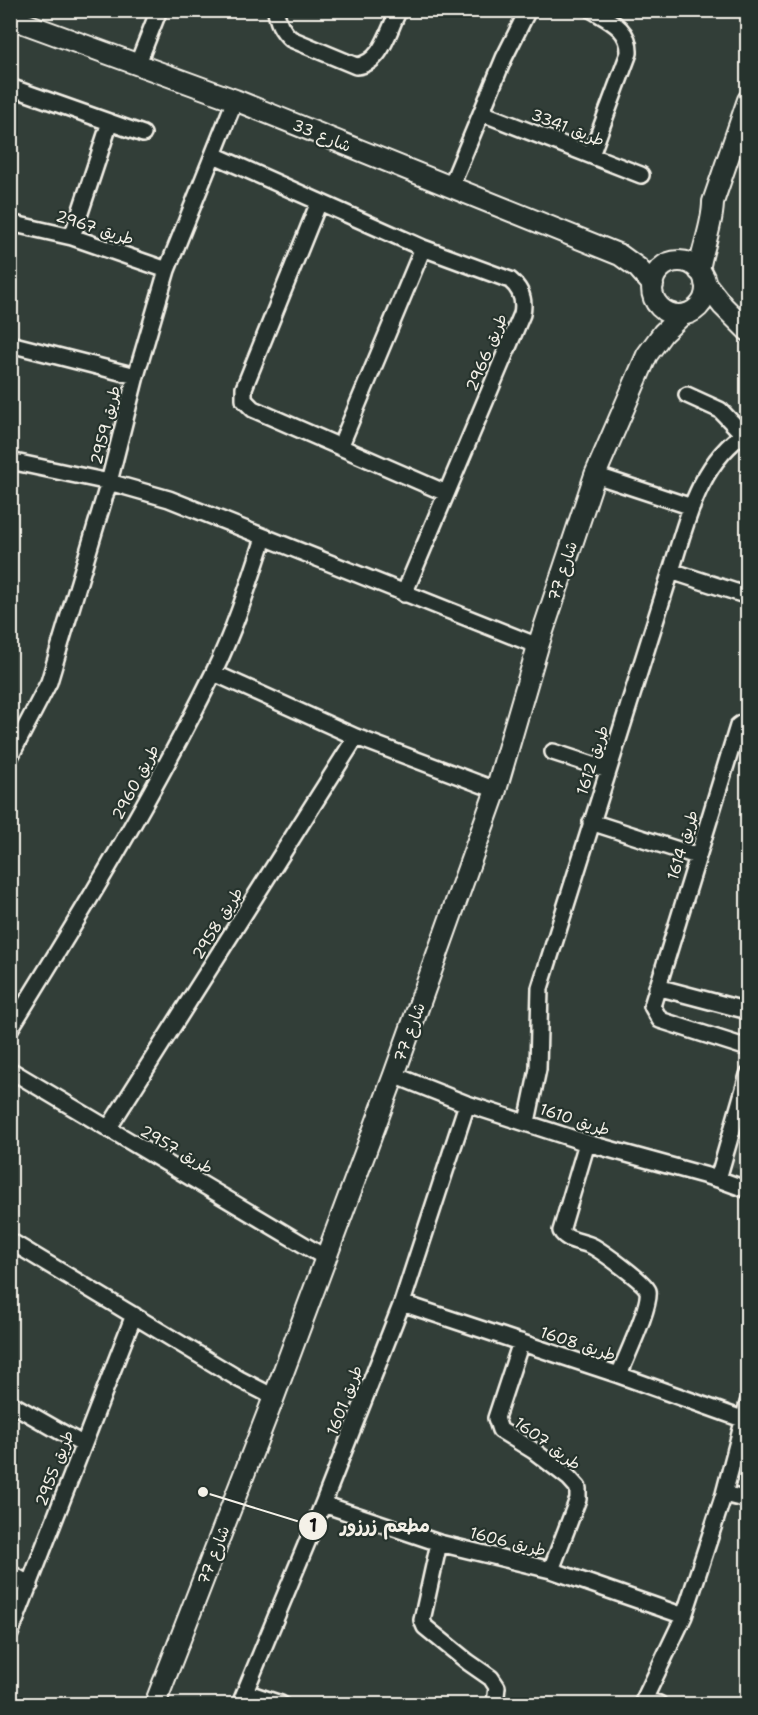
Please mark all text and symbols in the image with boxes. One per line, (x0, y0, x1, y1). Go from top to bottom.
street label: طريق 3341 (528, 104, 608, 151)
street label: شارع 33 (289, 114, 354, 158)
street label: طريق 2967 (53, 205, 137, 250)
street label: طريق 2966 (461, 310, 512, 394)
street label: طريق 2959 (86, 383, 125, 467)
street label: شارع 77 (543, 539, 583, 604)
street label: طريق 1612 (571, 723, 614, 798)
street label: طريق 2960 (107, 741, 164, 823)
street label: طريق 1614 (662, 807, 703, 883)
street label: طريق 2958 (187, 883, 248, 963)
street label: شارع 77 (389, 1000, 431, 1065)
street label: طريق 1610 (537, 1098, 613, 1141)
street label: طريق 2957 (137, 1120, 217, 1179)
street label: طريق 1608 (537, 1321, 618, 1366)
street label: طريق 1601 (322, 1362, 367, 1438)
street label: طريق 1607 (510, 1412, 585, 1475)
street label: طريق 2955 (30, 1427, 79, 1509)
callout: مطعم زرزور (298, 1508, 441, 1544)
text: 1 (309, 1514, 317, 1538)
text: مطعم زرزور (338, 1514, 430, 1540)
street label: طريق 1606 (467, 1522, 548, 1561)
street label: شارع 77 (193, 1523, 235, 1588)

